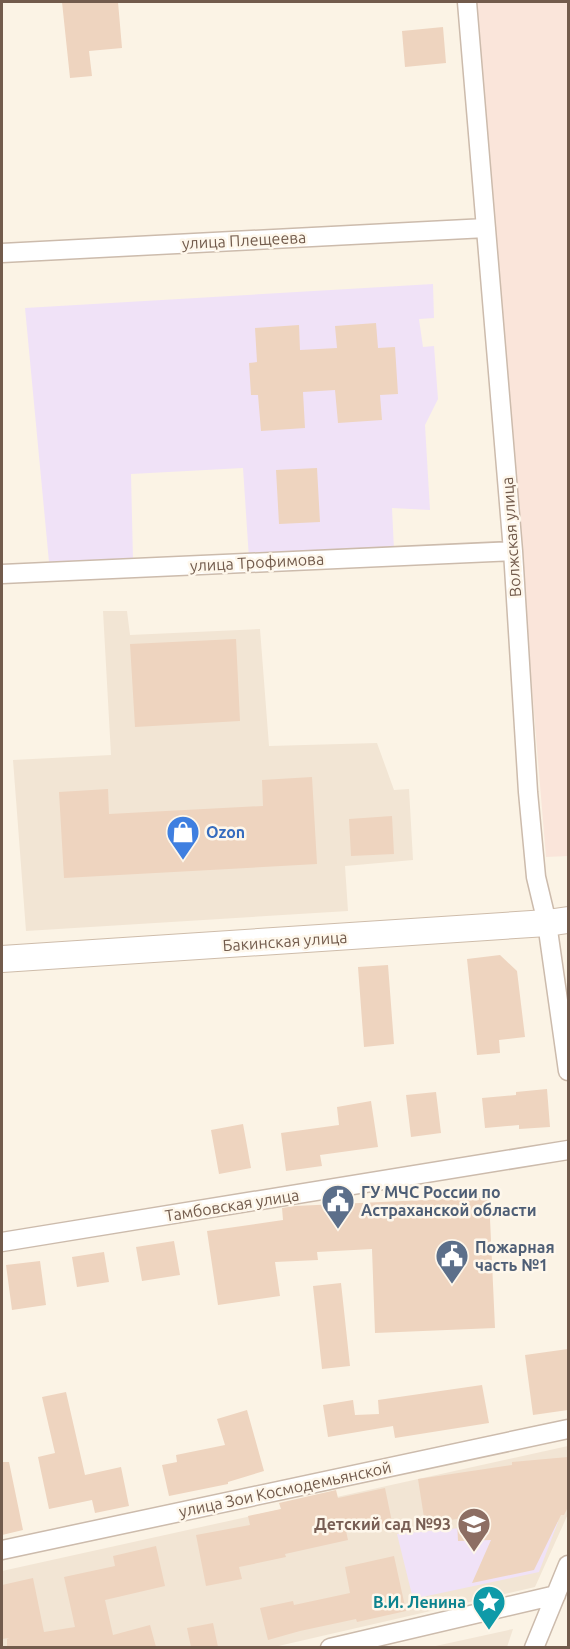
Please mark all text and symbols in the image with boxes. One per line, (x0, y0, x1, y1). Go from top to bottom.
street label: улица Плещеева (181, 228, 307, 252)
street label: Волжская улица (498, 476, 524, 598)
street label: улица Трофимова (189, 549, 325, 575)
shop icon: Ozon (165, 814, 201, 861)
place label: Ozon (206, 823, 245, 841)
street label: Бакинская улица (222, 928, 348, 954)
public building icon: ГУ МЧС России по Астраханской области (320, 1183, 356, 1230)
place label: ГУ МЧС России по Астраханской области (361, 1183, 537, 1219)
street label: Тамбовская улица (164, 1186, 300, 1224)
public building icon: Пожарная часть №1 (434, 1238, 470, 1285)
place label: Пожарная часть №1 (475, 1238, 555, 1274)
street label: улица Зои Космодемьянской (177, 1458, 393, 1520)
school or university icon: Детский сад №93 (456, 1506, 492, 1553)
place label: Детский сад №93 (314, 1515, 451, 1533)
place icon: В.И. Ленина (471, 1584, 507, 1631)
place label: В.И. Ленина (373, 1593, 466, 1611)

